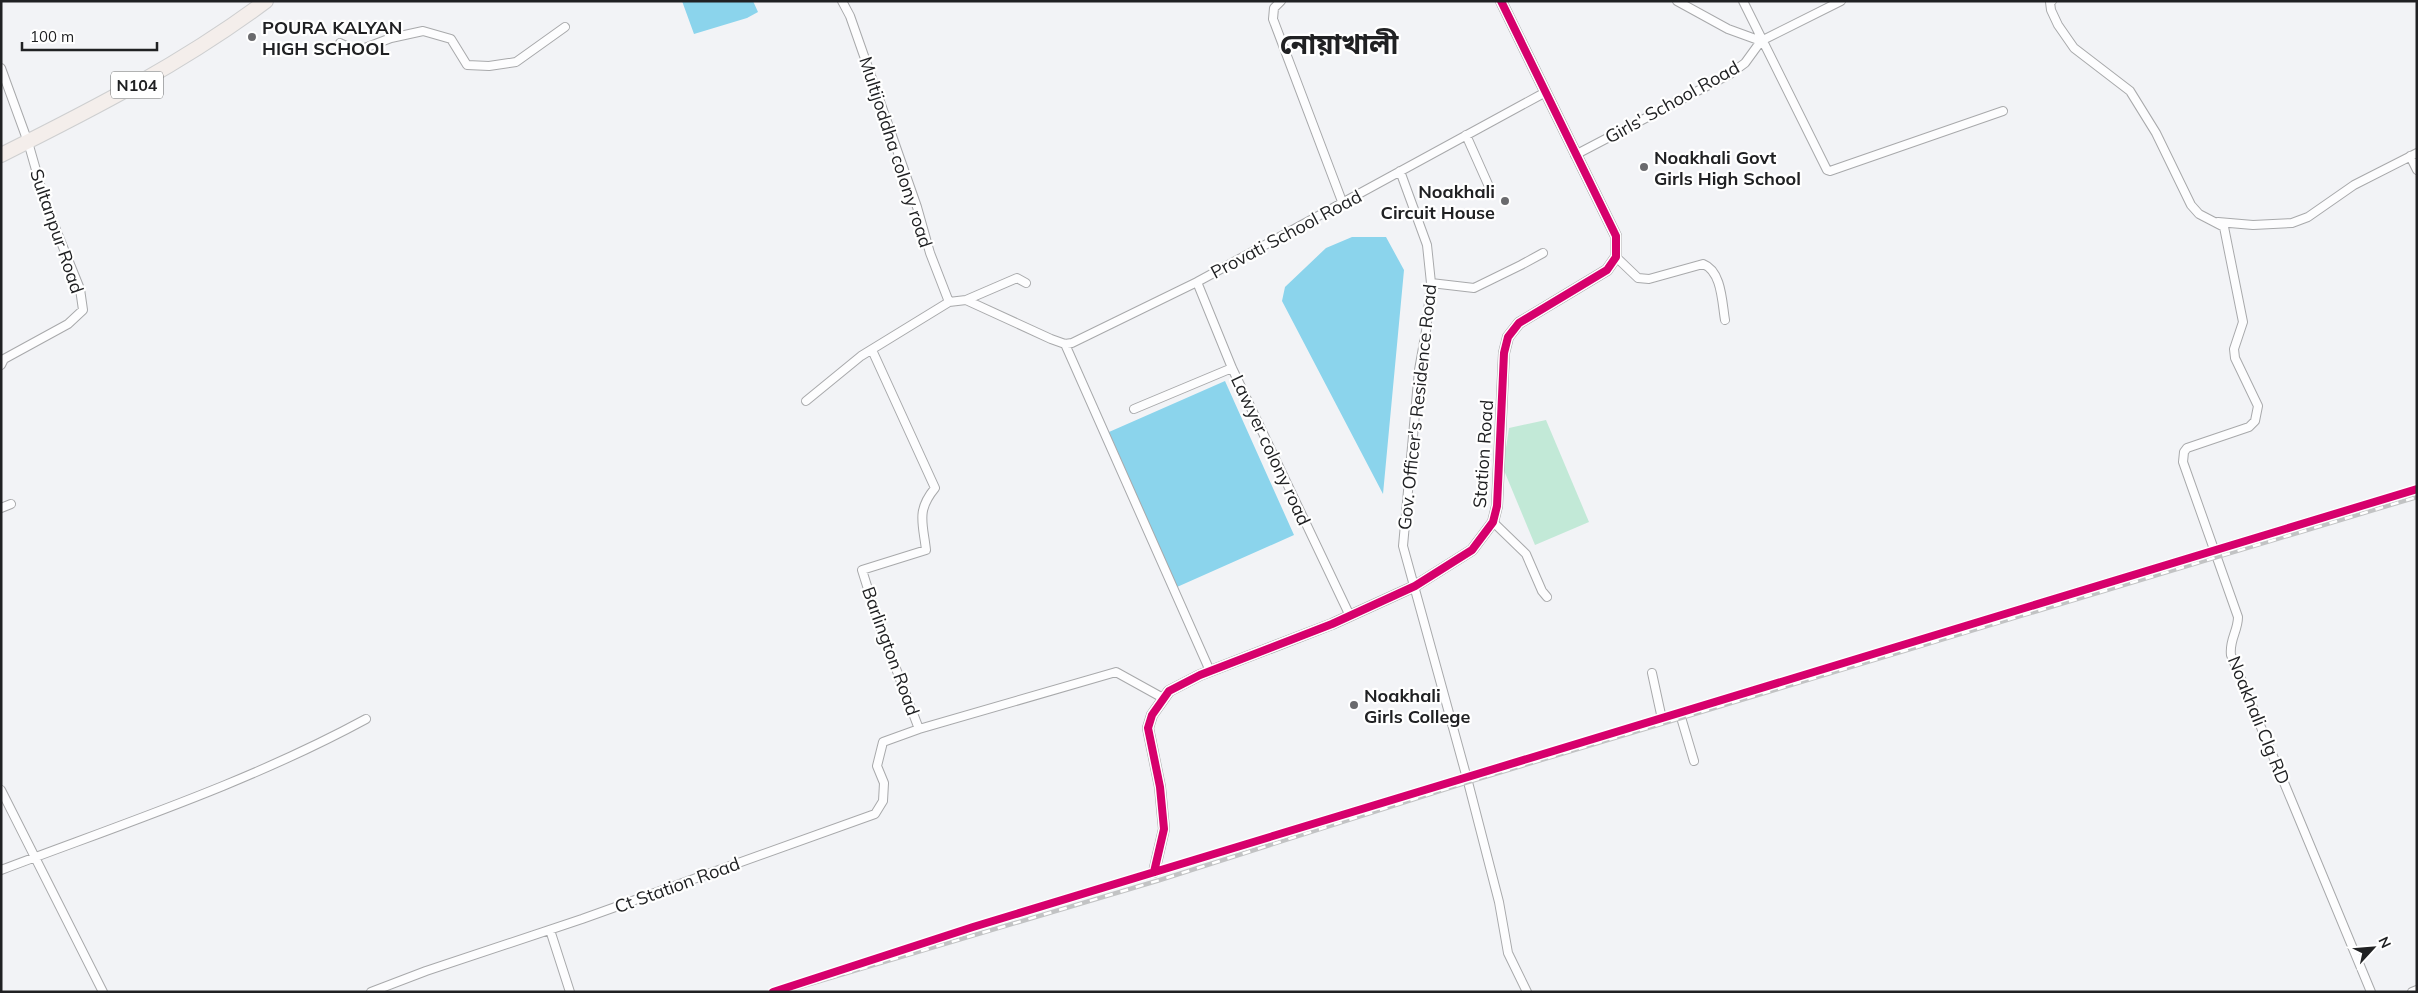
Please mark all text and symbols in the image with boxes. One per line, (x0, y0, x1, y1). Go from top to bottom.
place label: POURA KALYAN HIGH SCHOOL (262, 16, 402, 60)
scale bar (22, 20, 158, 52)
district label: নোয়াখালী (1280, 26, 1399, 61)
text: 100 m (30, 27, 74, 46)
marker: POURA KALYAN HIGH SCHOOL (246, 31, 258, 43)
street label: Multijoddha colony road (854, 54, 938, 250)
street label: Girls' School Road (1601, 56, 1743, 148)
road number: N104 (111, 72, 163, 98)
place label: Noakhali Govt Girls High School (1654, 146, 1801, 190)
marker: Noakhali Govt Girls High School (1638, 161, 1650, 173)
street label: Sultanpur Road (25, 166, 89, 296)
place label: Noakhali Circuit House (1381, 180, 1495, 224)
street label: Provati School Road (1206, 184, 1366, 284)
marker: Noakhali Circuit House (1499, 195, 1511, 207)
street label: Gov. Officer's Residence Road (1393, 283, 1441, 531)
street label: Lawyer colony road (1226, 371, 1316, 529)
street label: Station Road (1468, 399, 1498, 509)
street label: Barlington Road (857, 583, 925, 719)
street label: Noakhali Clg RD (2223, 652, 2295, 788)
place label: Noakhali Girls College (1364, 684, 1471, 728)
marker: Noakhali Girls College (1348, 699, 1360, 711)
street label: Ct Station Road (611, 852, 743, 918)
north arrow (2348, 923, 2398, 973)
text: N (2374, 934, 2395, 951)

